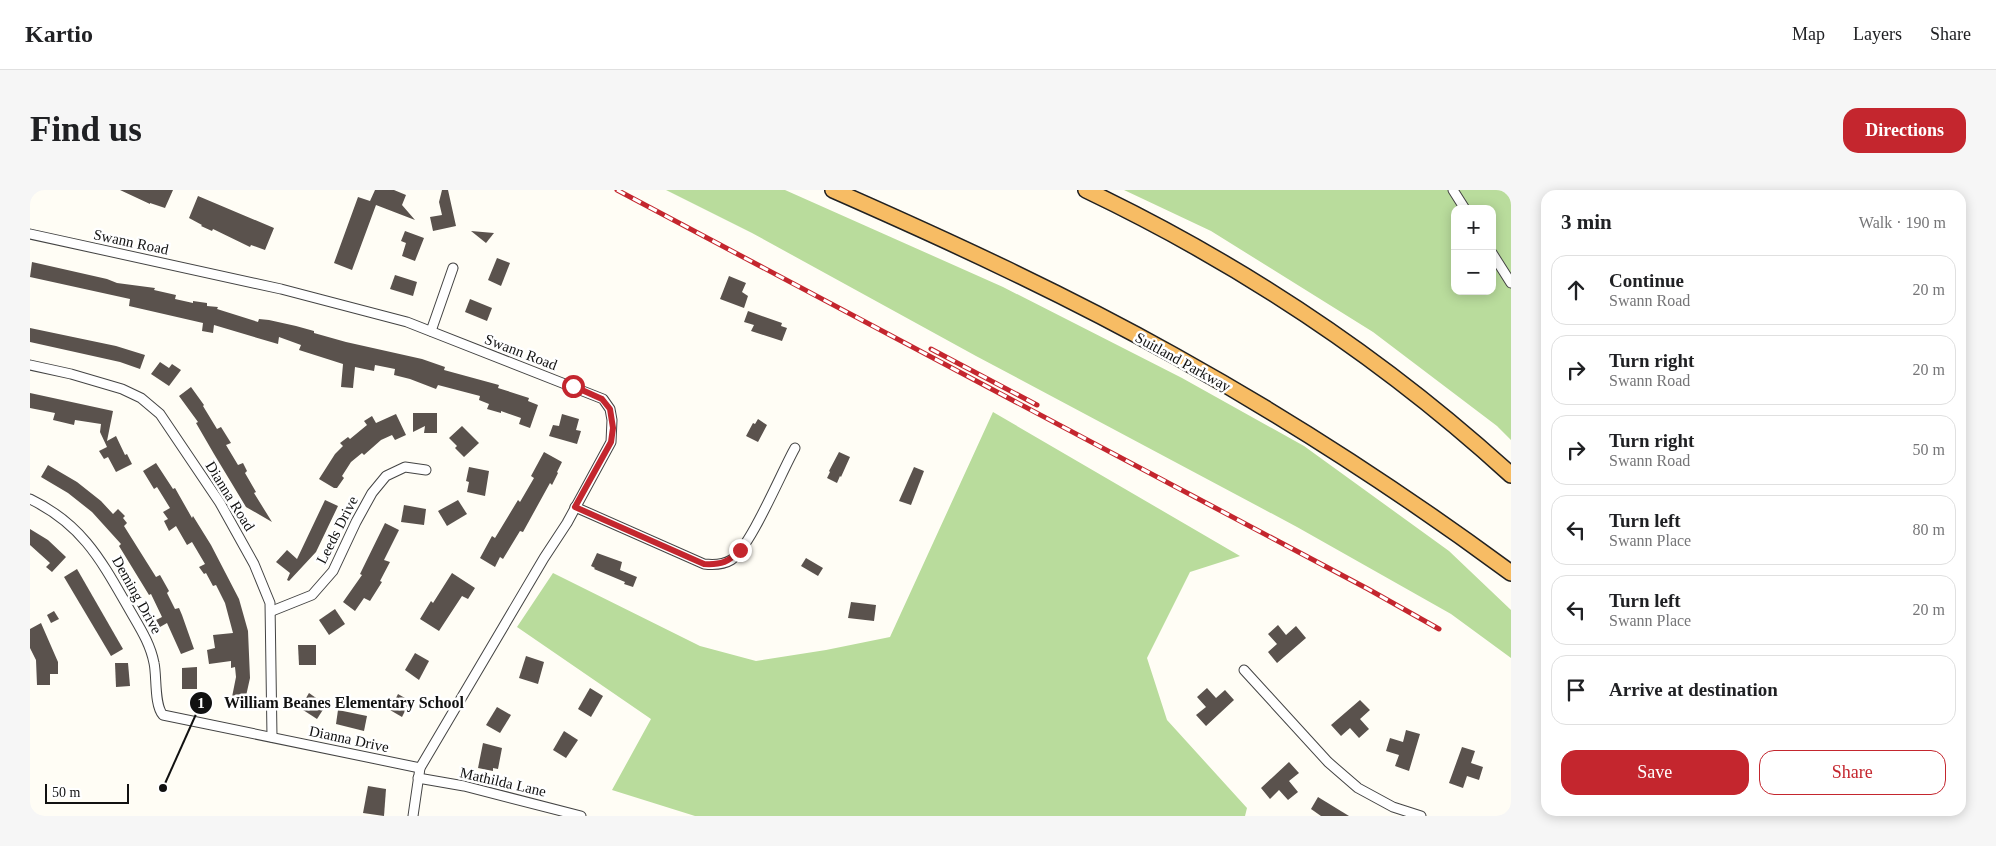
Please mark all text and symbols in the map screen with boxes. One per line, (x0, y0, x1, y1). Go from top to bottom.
text: Kartio (25, 21, 93, 47)
text: Map (1792, 24, 1825, 44)
text: Layers (1853, 24, 1902, 44)
text: Share (1930, 24, 1971, 44)
button: Directions (1843, 108, 1966, 153)
text: Find us (30, 110, 142, 149)
map controls (1451, 205, 1496, 295)
button: + (1451, 205, 1496, 250)
text: 3 min (1561, 210, 1612, 234)
text: Walk · 190 m (1859, 214, 1946, 231)
street label: Swann Road (92, 226, 170, 258)
button: − (1451, 250, 1496, 295)
text: Continue (1609, 270, 1684, 291)
icon: ahead (1562, 276, 1590, 304)
text: 20 m (1913, 281, 1945, 298)
text: Swann Road (1609, 292, 1690, 309)
street label: Suitland Parkway (1133, 329, 1234, 395)
street label: Swann Road (483, 331, 560, 373)
text: Turn right (1609, 350, 1694, 371)
icon: right (1562, 356, 1590, 384)
text: 20 m (1913, 361, 1945, 378)
text: Swann Road (1609, 372, 1690, 389)
route start (562, 375, 585, 398)
text: Turn right (1609, 430, 1694, 451)
icon: right (1562, 436, 1590, 464)
text: 50 m (1913, 441, 1945, 458)
text: Swann Road (1609, 452, 1690, 469)
street label: Dianna Road (202, 458, 258, 534)
street label: Leeds Drive (313, 493, 361, 566)
text: Turn left (1609, 510, 1681, 531)
icon: left (1562, 516, 1590, 544)
text: 80 m (1913, 521, 1945, 538)
text: Swann Place (1609, 532, 1691, 549)
route end (729, 539, 752, 562)
street label: Deming Drive (109, 553, 165, 637)
text: Turn left (1609, 590, 1681, 611)
icon: left (1562, 596, 1590, 624)
text: 20 m (1913, 601, 1945, 618)
text: Swann Place (1609, 612, 1691, 629)
icon: arrive (1562, 676, 1590, 704)
text: Arrive at destination (1609, 679, 1778, 700)
callout: William Beanes Elementary School (188, 687, 474, 718)
text: William Beanes Elementary School (224, 694, 465, 712)
text: 1 (197, 695, 205, 711)
street label: Dianna Drive (308, 723, 391, 755)
button: Save (1561, 750, 1749, 795)
button: Share (1759, 750, 1946, 795)
street label: Mathilda Lane (458, 764, 548, 800)
scale bar (45, 781, 129, 804)
text: 50 m (52, 785, 80, 800)

